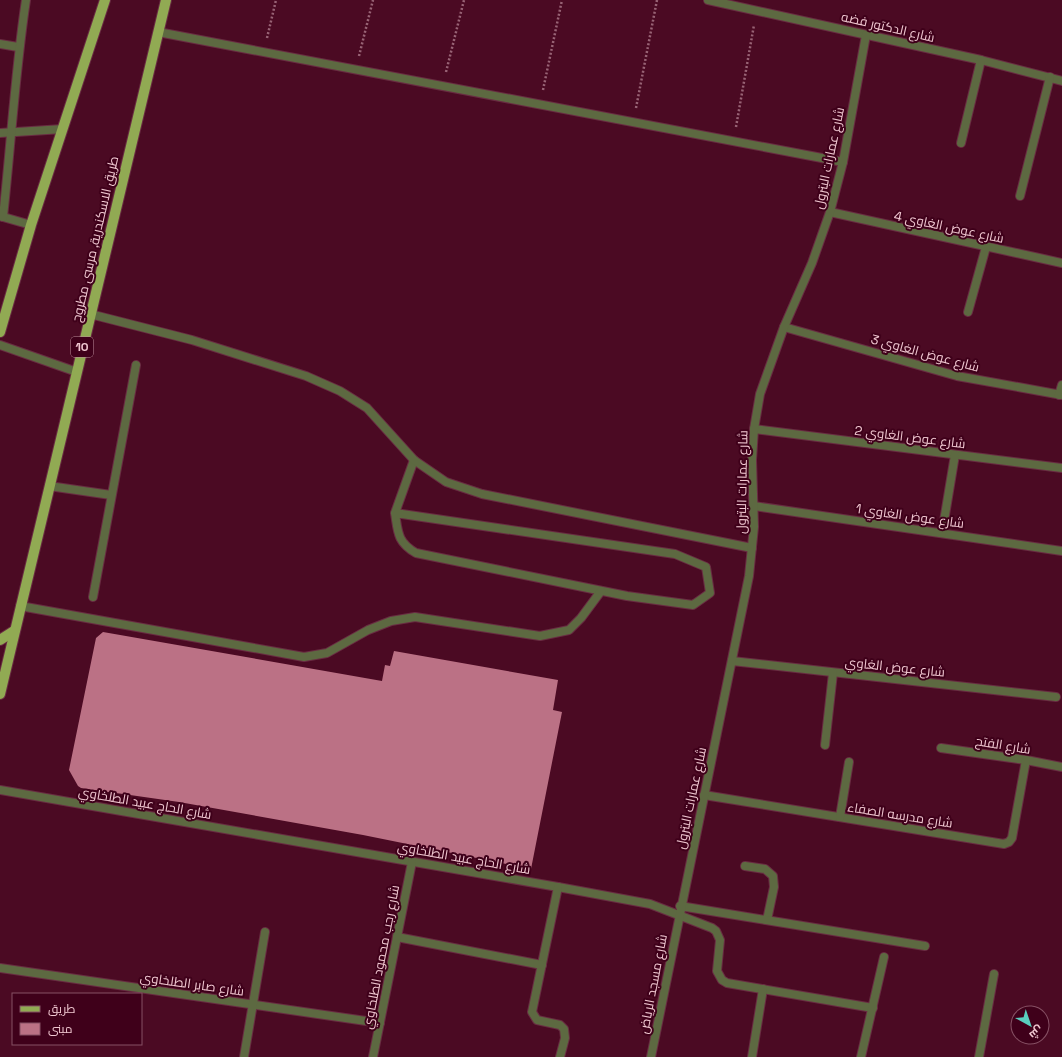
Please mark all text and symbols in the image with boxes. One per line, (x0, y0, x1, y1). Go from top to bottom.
street label: شارع الدكتور فضه (840, 8, 936, 46)
street label: شارع عمارات البترول (810, 106, 848, 210)
street label: طريق الاسكندرية, مرسى مطروح (68, 154, 122, 324)
street label: شارع عوض الغاوي 4 (892, 207, 1006, 249)
street label: شارع عوض الغاوي 3 (868, 330, 981, 378)
road number: 10 (71, 337, 93, 357)
street label: شارع عوض الغاوي 2 (853, 422, 966, 454)
street label: شارع عمارات البترول (733, 430, 751, 534)
street label: شارع عوض الغاوي 1 (854, 500, 965, 534)
street label: شارع عوض الغاوي (844, 653, 946, 683)
street label: شارع الفتح (974, 732, 1032, 758)
street label: شارع عمارات البترول (672, 746, 710, 850)
street label: شارع الحاج عبيد الطلخاوي (77, 783, 213, 825)
street label: شارع مدرسه الصفاء (846, 798, 954, 832)
street label: شارع الحاج عبيد الطلخاوي (396, 838, 532, 880)
street label: شارع رجب محمود الطلخاوي (359, 884, 405, 1031)
street label: شارع مسجد الرياض (635, 933, 671, 1035)
street label: شارع صابر الطلخاوي (139, 968, 245, 1002)
legend (12, 993, 142, 1045)
text: طريق (48, 1001, 76, 1017)
north arrow (1010, 1005, 1050, 1045)
text: مبنى (48, 1021, 73, 1037)
text: ش (1027, 1023, 1046, 1043)

